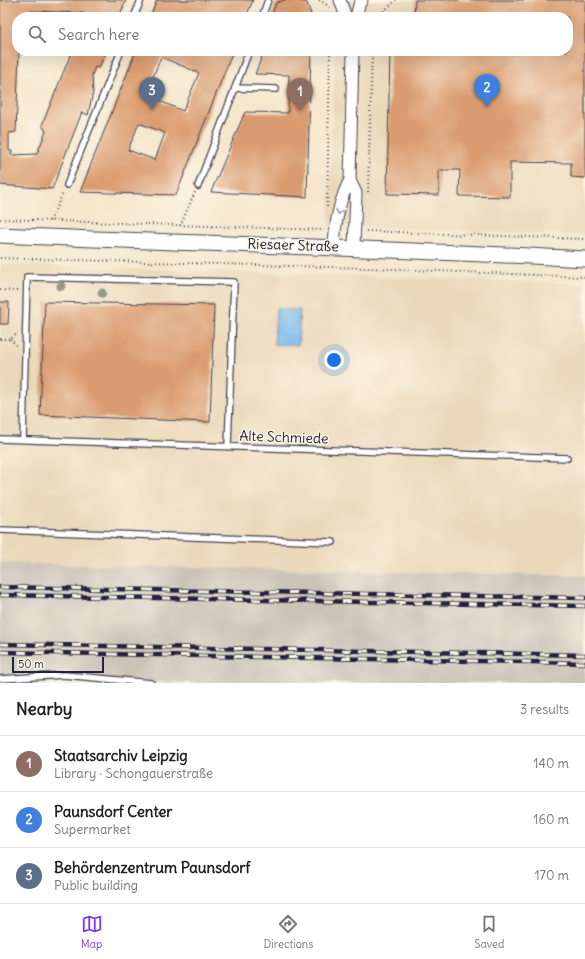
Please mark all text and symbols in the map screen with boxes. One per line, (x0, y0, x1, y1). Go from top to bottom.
search box (12, 12, 573, 56)
icon: search (26, 23, 48, 45)
text: Search here (58, 25, 139, 44)
pin: 2 (474, 74, 500, 107)
pin: 3 (139, 77, 165, 110)
pin: 1 (287, 78, 313, 111)
one-way arrow (335, 209, 343, 215)
street label: Riesaer Straße (247, 234, 339, 256)
your location (324, 350, 344, 370)
street label: Alte Schmiede (239, 426, 329, 448)
scale bar (12, 655, 104, 674)
text: 50 m (18, 657, 44, 671)
text: Nearby (16, 698, 72, 720)
text: 3 results (520, 701, 569, 718)
text: Staatsarchiv Leipzig (54, 746, 188, 765)
text: 1 (26, 755, 32, 772)
text: 140 m (533, 755, 569, 772)
text: Library · Schongauerstraße (54, 765, 213, 782)
text: Paunsdorf Center (54, 802, 172, 821)
text: 2 (25, 811, 33, 828)
text: 160 m (533, 811, 569, 828)
text: Supermarket (54, 821, 131, 838)
text: Behördenzentrum Paunsdorf (54, 858, 250, 877)
text: 3 (25, 867, 33, 884)
text: 170 m (534, 867, 569, 884)
text: Public building (54, 877, 138, 894)
tab: Map (81, 913, 103, 951)
tab: Directions (264, 913, 313, 951)
tab: Saved (474, 913, 504, 951)

